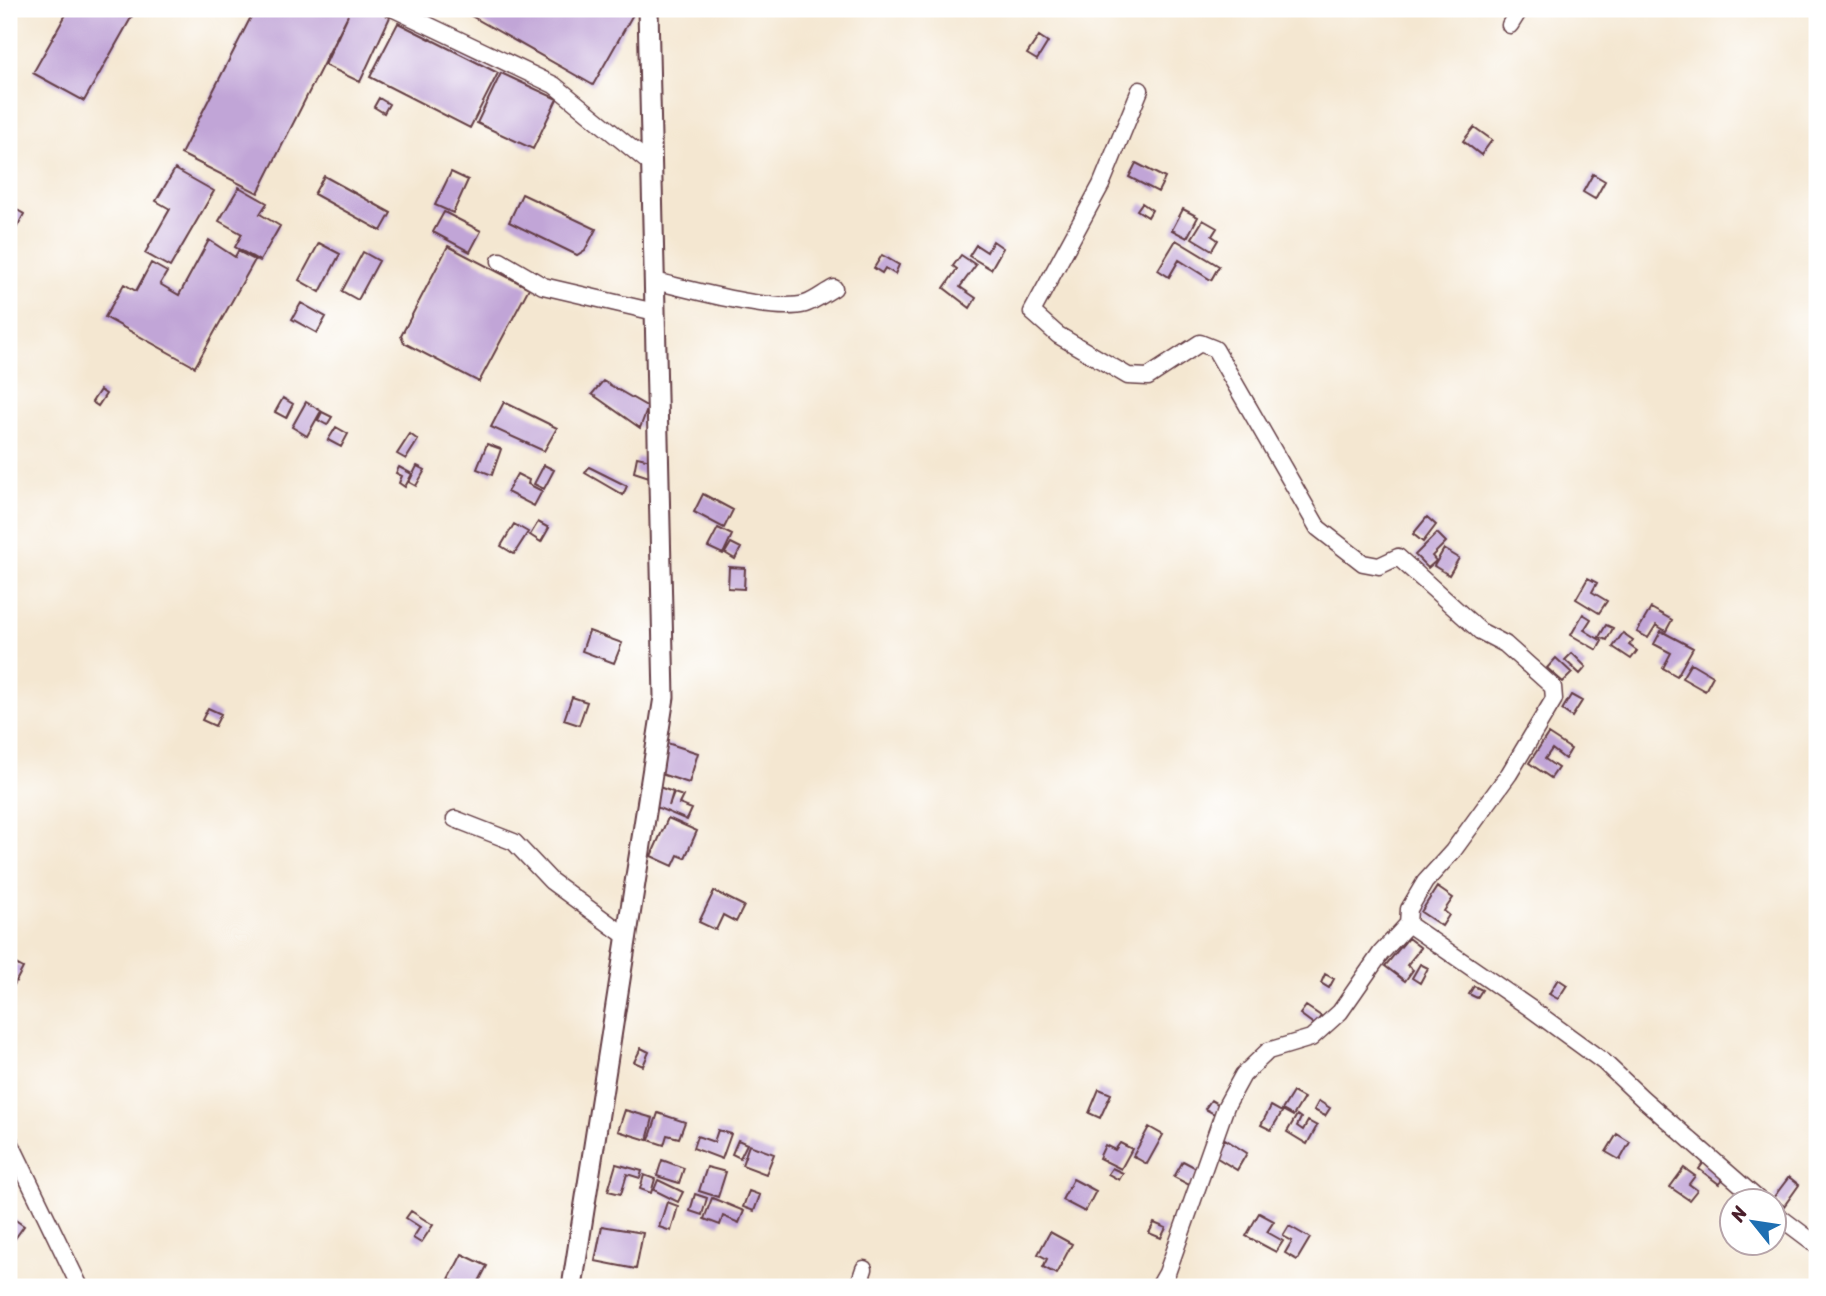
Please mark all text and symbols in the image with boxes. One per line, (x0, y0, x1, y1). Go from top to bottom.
north arrow (1717, 1188, 1787, 1258)
text: N (1721, 1199, 1757, 1229)

